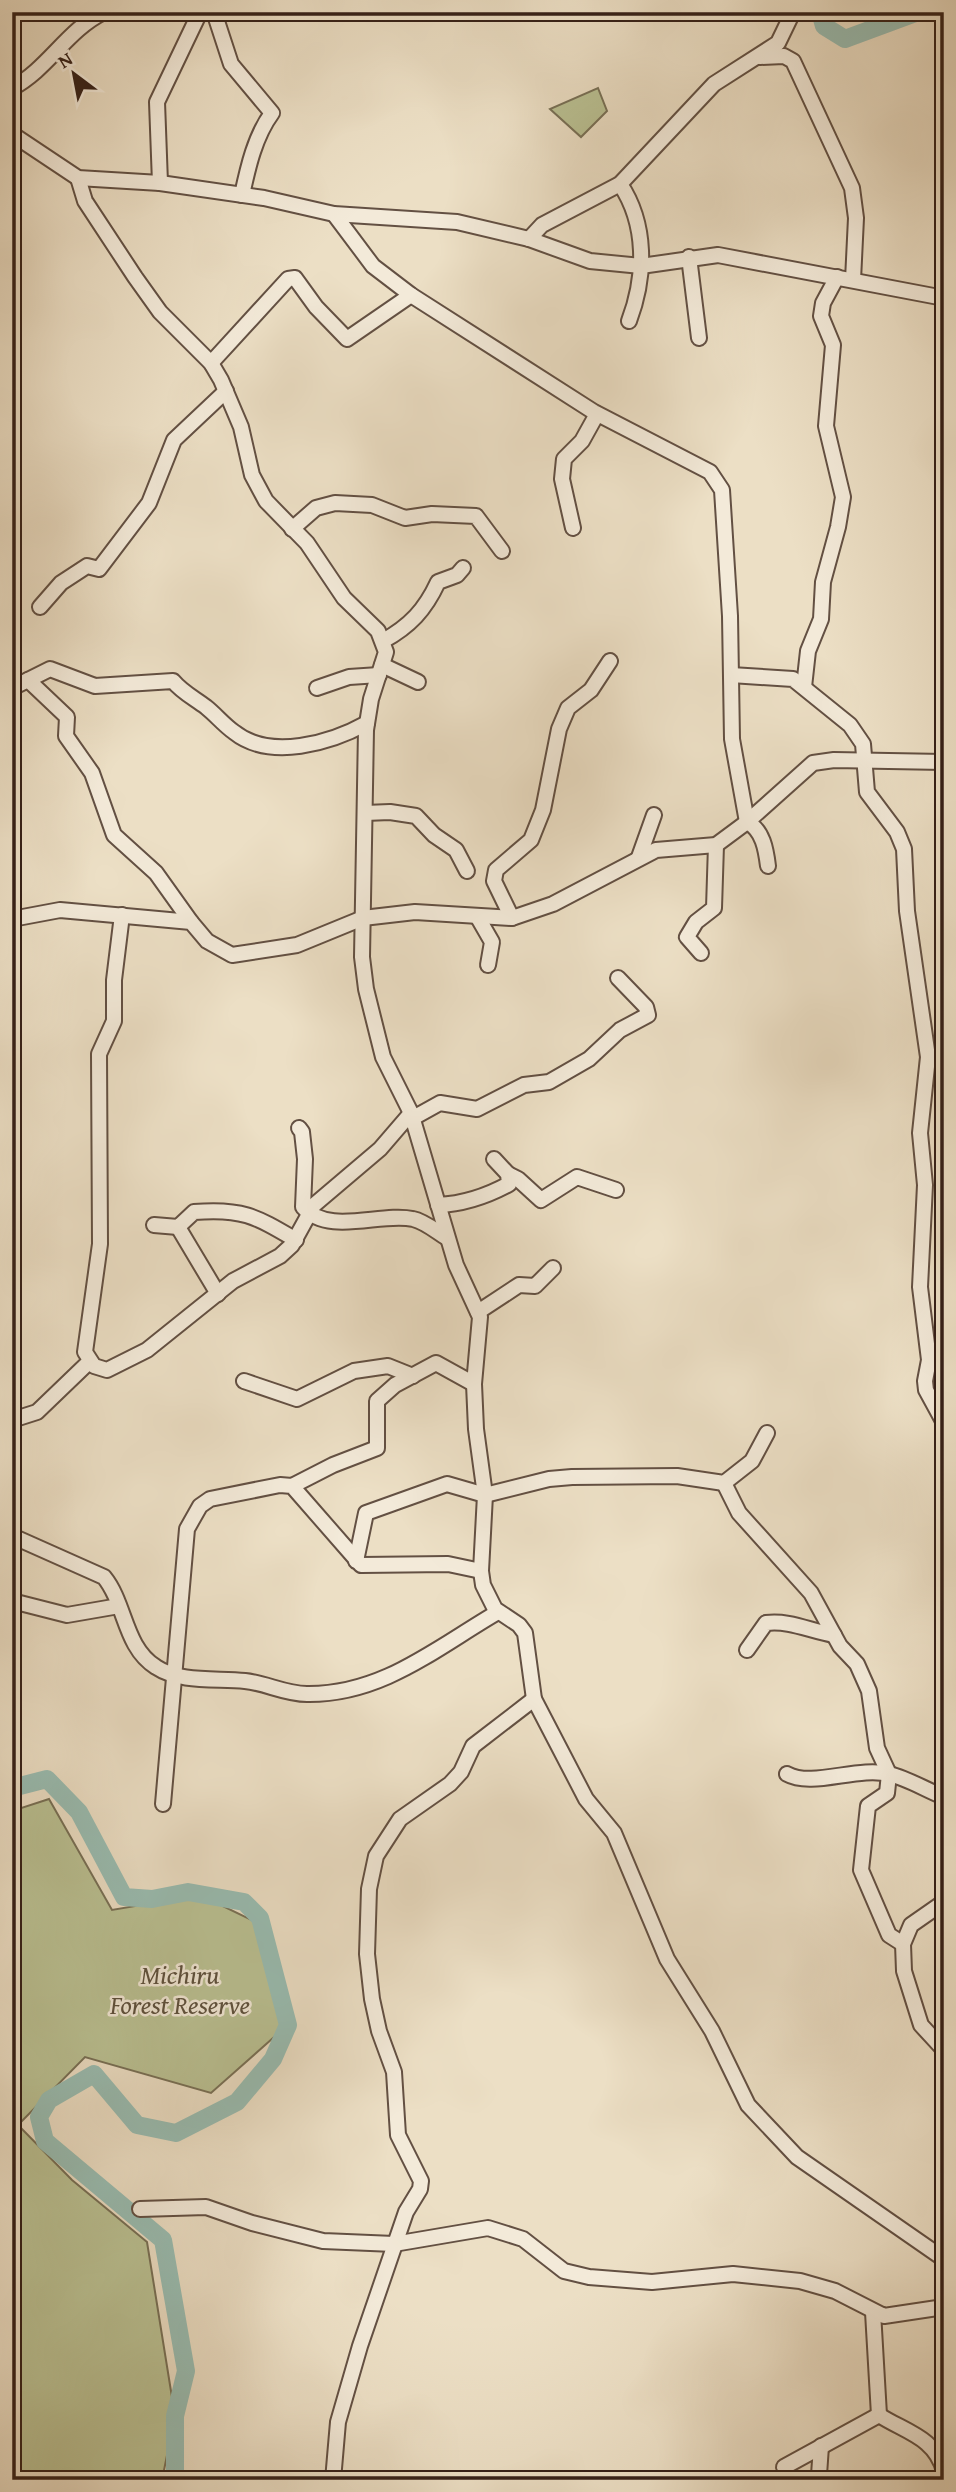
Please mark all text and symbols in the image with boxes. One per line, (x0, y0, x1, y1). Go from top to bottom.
north arrow (38, 38, 108, 108)
text: N (52, 44, 78, 75)
park label: Michiru Forest Reserve (109, 1955, 250, 2024)

